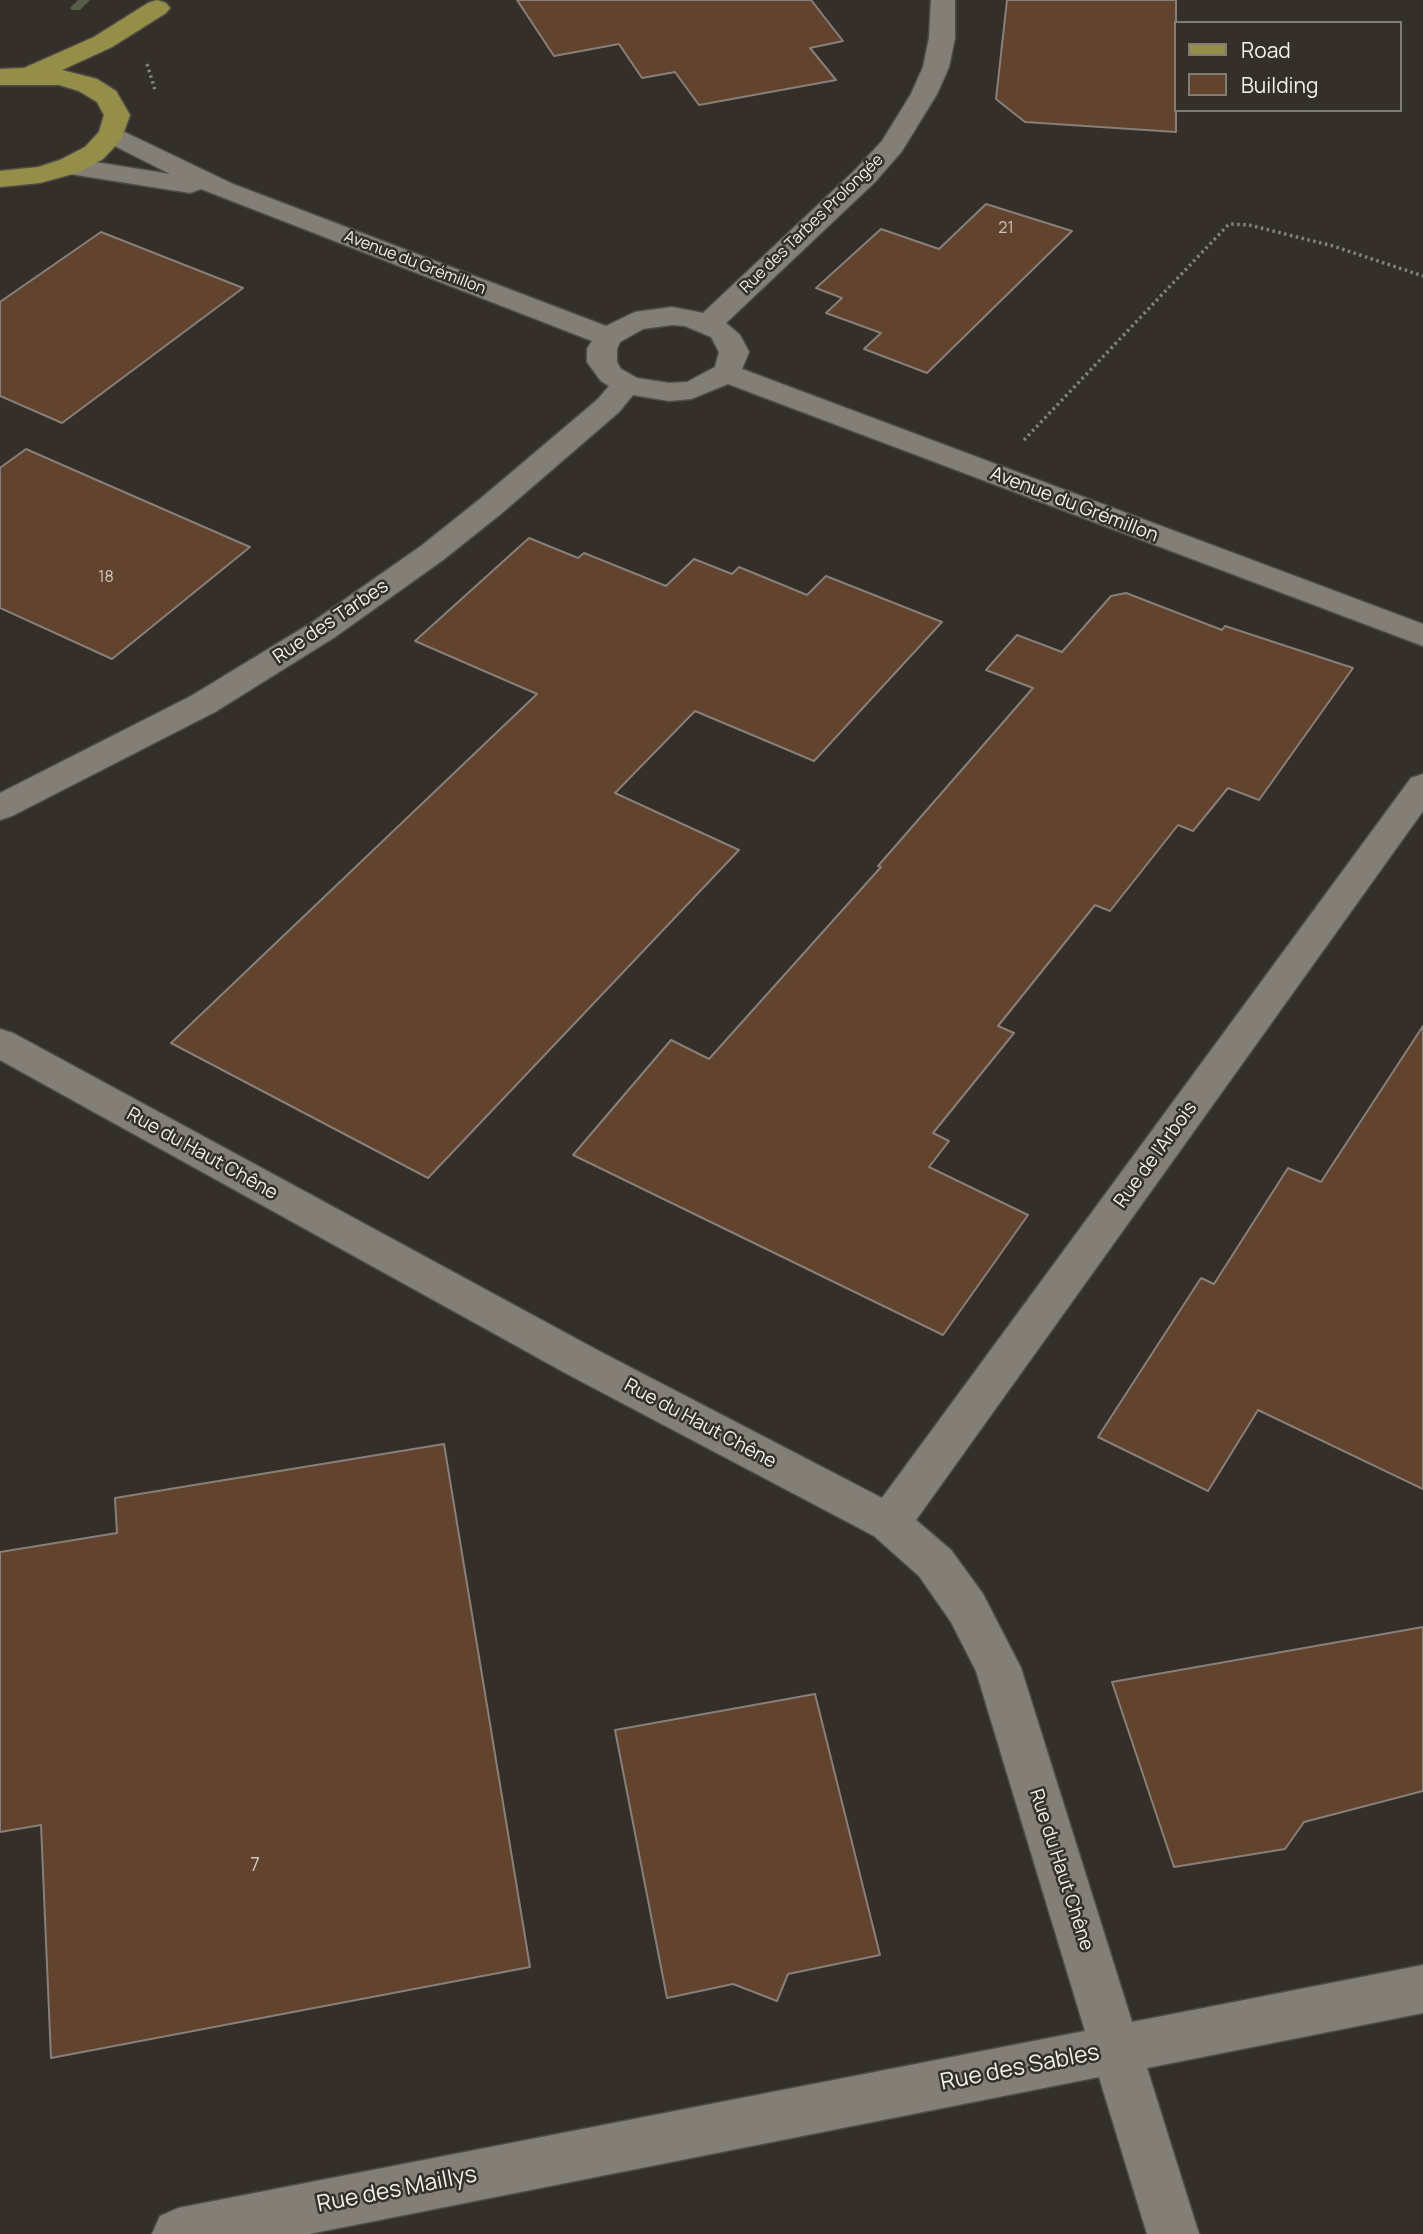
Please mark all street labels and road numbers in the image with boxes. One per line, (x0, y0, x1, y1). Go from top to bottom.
street label: Rue des Tarbes Prolongée (736, 151, 888, 297)
street label: Avenue du Grémillon (342, 227, 488, 299)
street label: Avenue du Grémillon (987, 462, 1161, 548)
street label: Rue des Tarbes (269, 575, 393, 669)
street label: Rue de l'Arbois (1110, 1097, 1202, 1213)
street label: Rue du Haut Chêne (123, 1103, 281, 1205)
street label: Rue du Haut Chêne (620, 1374, 780, 1474)
street label: Rue du Haut Chêne (1024, 1786, 1098, 1954)
street label: Rue des Sables (938, 2039, 1102, 2097)
street label: Rue des Maillys (315, 2161, 479, 2219)

